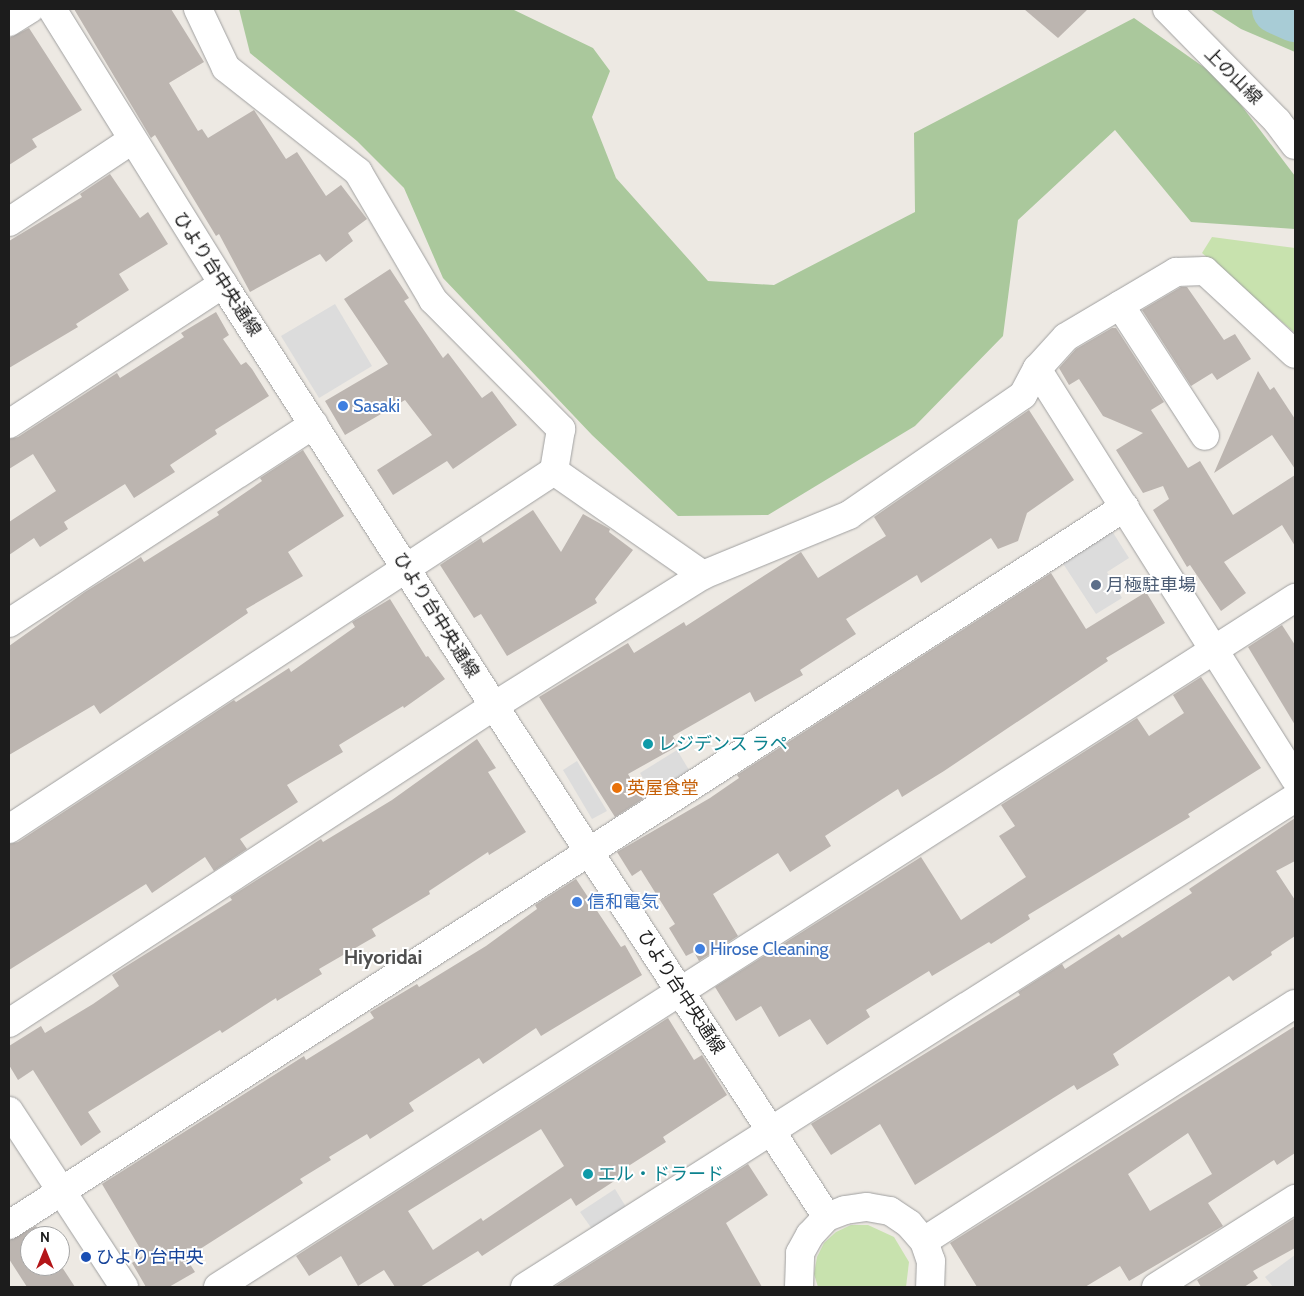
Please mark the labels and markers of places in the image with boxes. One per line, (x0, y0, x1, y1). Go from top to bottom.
place label: Sasaki (353, 395, 400, 417)
marker: Sasaki (337, 400, 349, 412)
place label: 月極駐車場 (1106, 574, 1196, 596)
marker: 月極駐車場 (1090, 579, 1102, 591)
place label: レジデンス ラペ (658, 733, 788, 755)
marker: レジデンス ラペ (642, 738, 654, 750)
place label: 英屋食堂 (627, 777, 699, 799)
marker: 英屋食堂 (611, 782, 623, 794)
place label: 信和電気 (587, 891, 659, 913)
marker: 信和電気 (571, 896, 583, 908)
place label: Hirose Cleaning (710, 938, 828, 960)
marker: Hirose Cleaning (694, 943, 706, 955)
place label: エル・ドラード (598, 1163, 724, 1185)
marker: エル・ドラード (582, 1168, 594, 1180)
place label: ひより台中央 (96, 1246, 204, 1268)
marker: ひより台中央 (80, 1251, 92, 1263)

